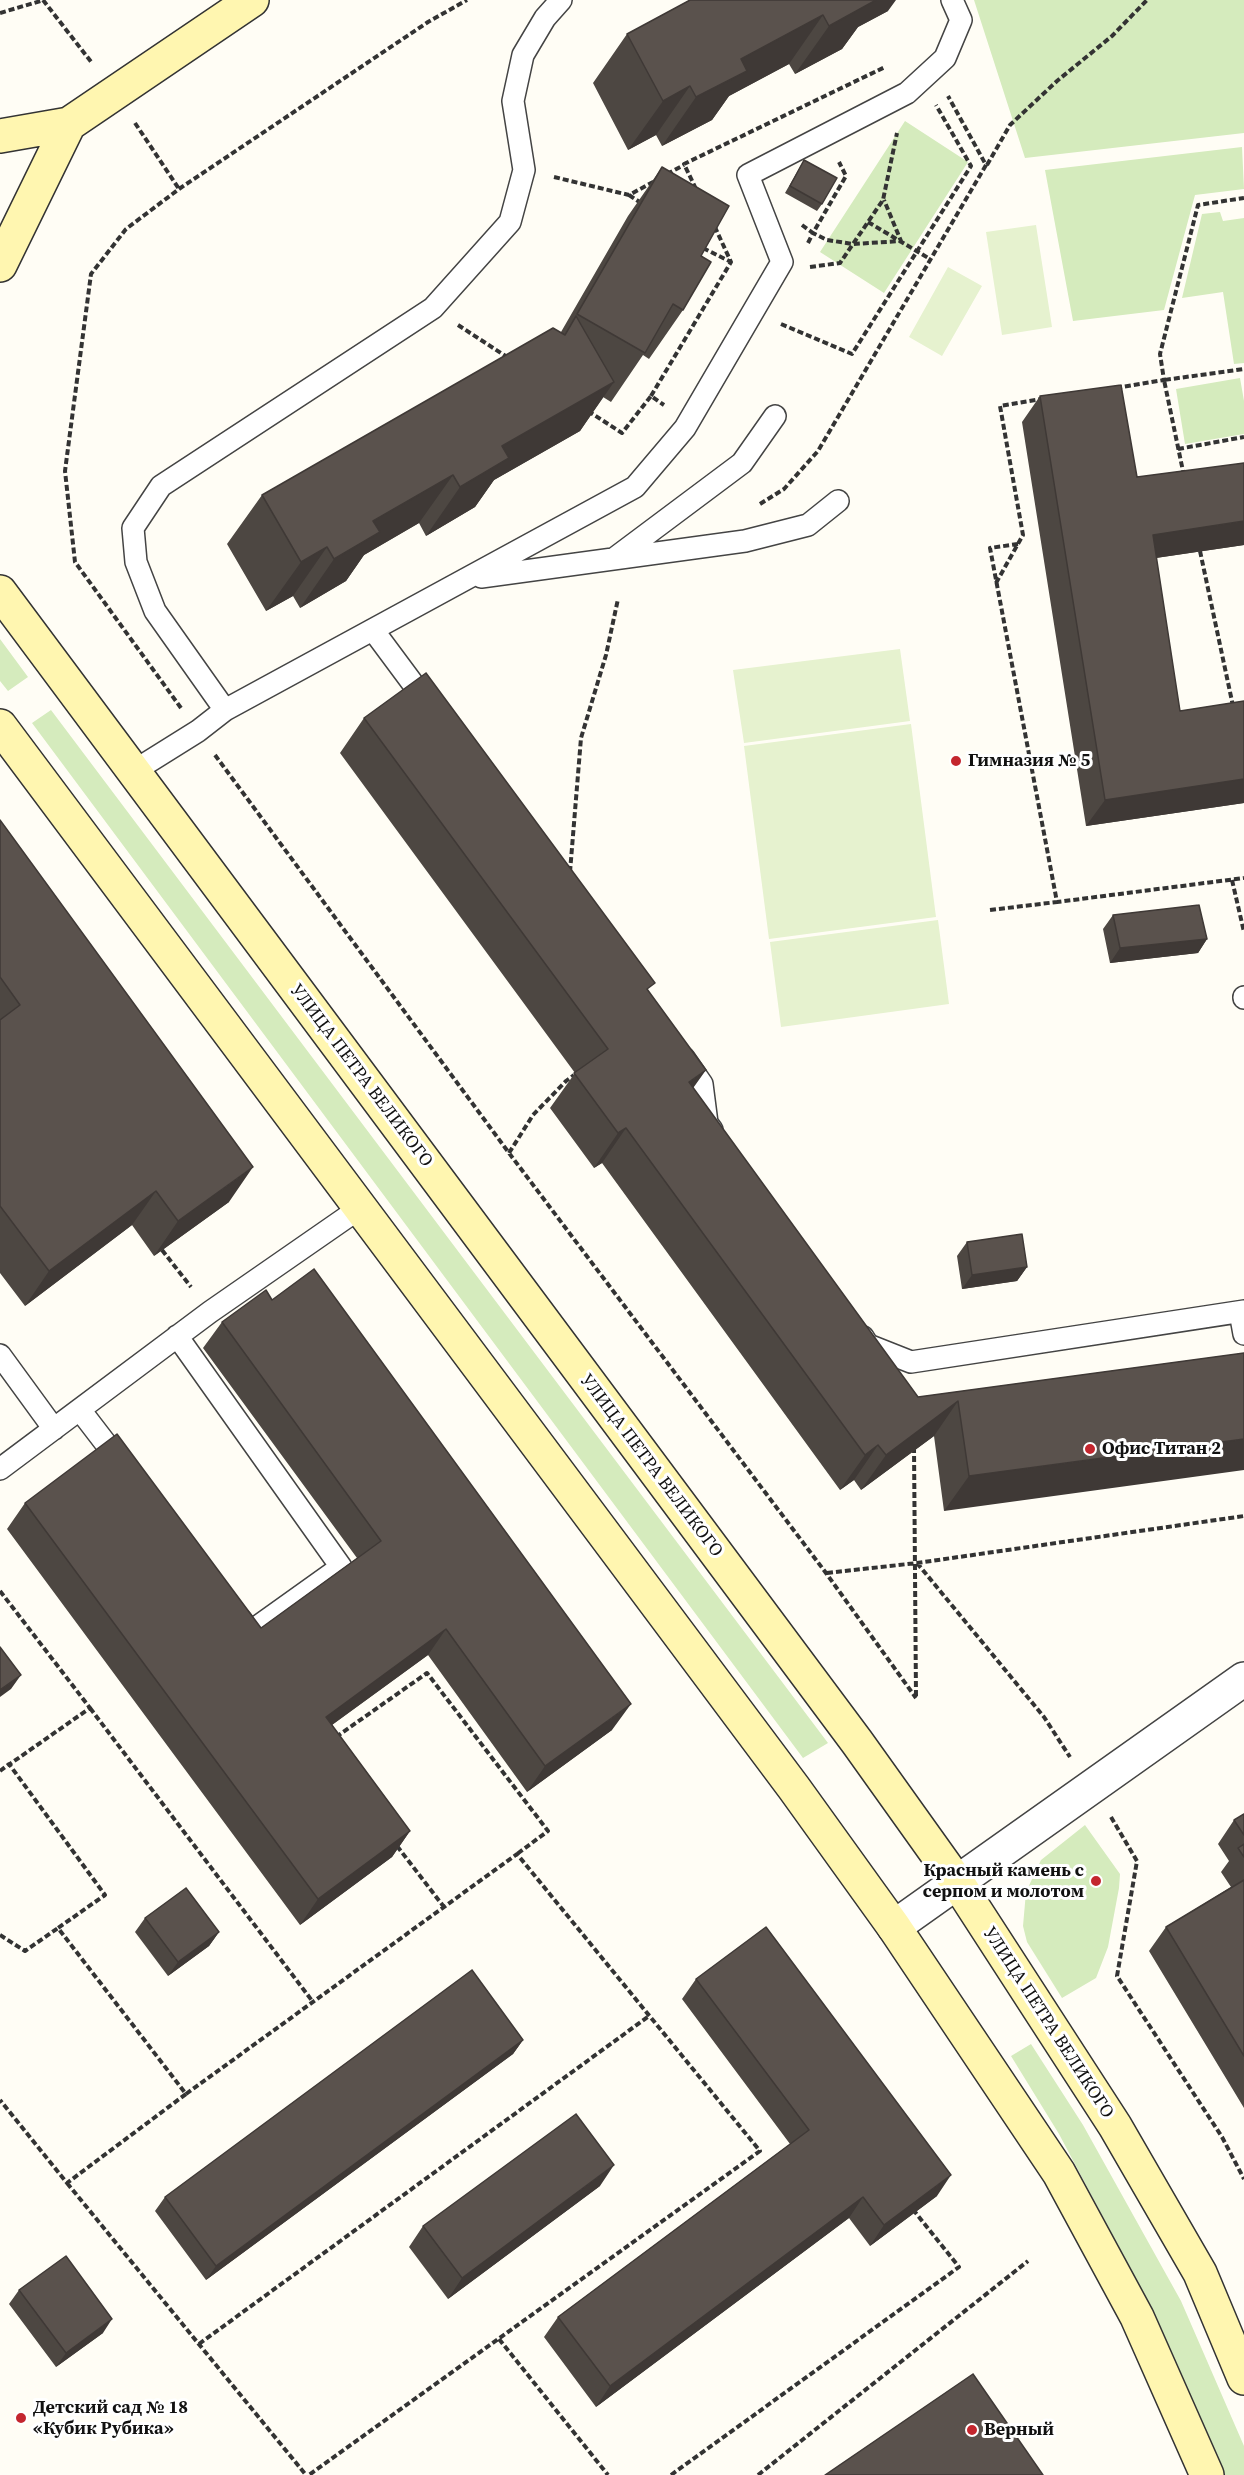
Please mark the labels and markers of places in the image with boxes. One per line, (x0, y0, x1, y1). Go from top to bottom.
place label: Гимназия № 5 (968, 750, 1090, 772)
marker: Гимназия № 5 (949, 754, 963, 768)
place label: Офис Титан 2 (1102, 1438, 1221, 1460)
marker: Офис Титан 2 (1083, 1442, 1097, 1456)
place label: Красный камень с серпом и молотом (923, 1860, 1084, 1902)
marker: Красный камень с серпом и молотом (1089, 1874, 1103, 1888)
place label: Детский сад № 18 «Кубик Рубика» (33, 2397, 188, 2440)
marker: Детский сад № 18 «Кубик Рубика» (14, 2411, 28, 2425)
place label: Верный (984, 2419, 1054, 2441)
marker: Верный (965, 2423, 979, 2437)

